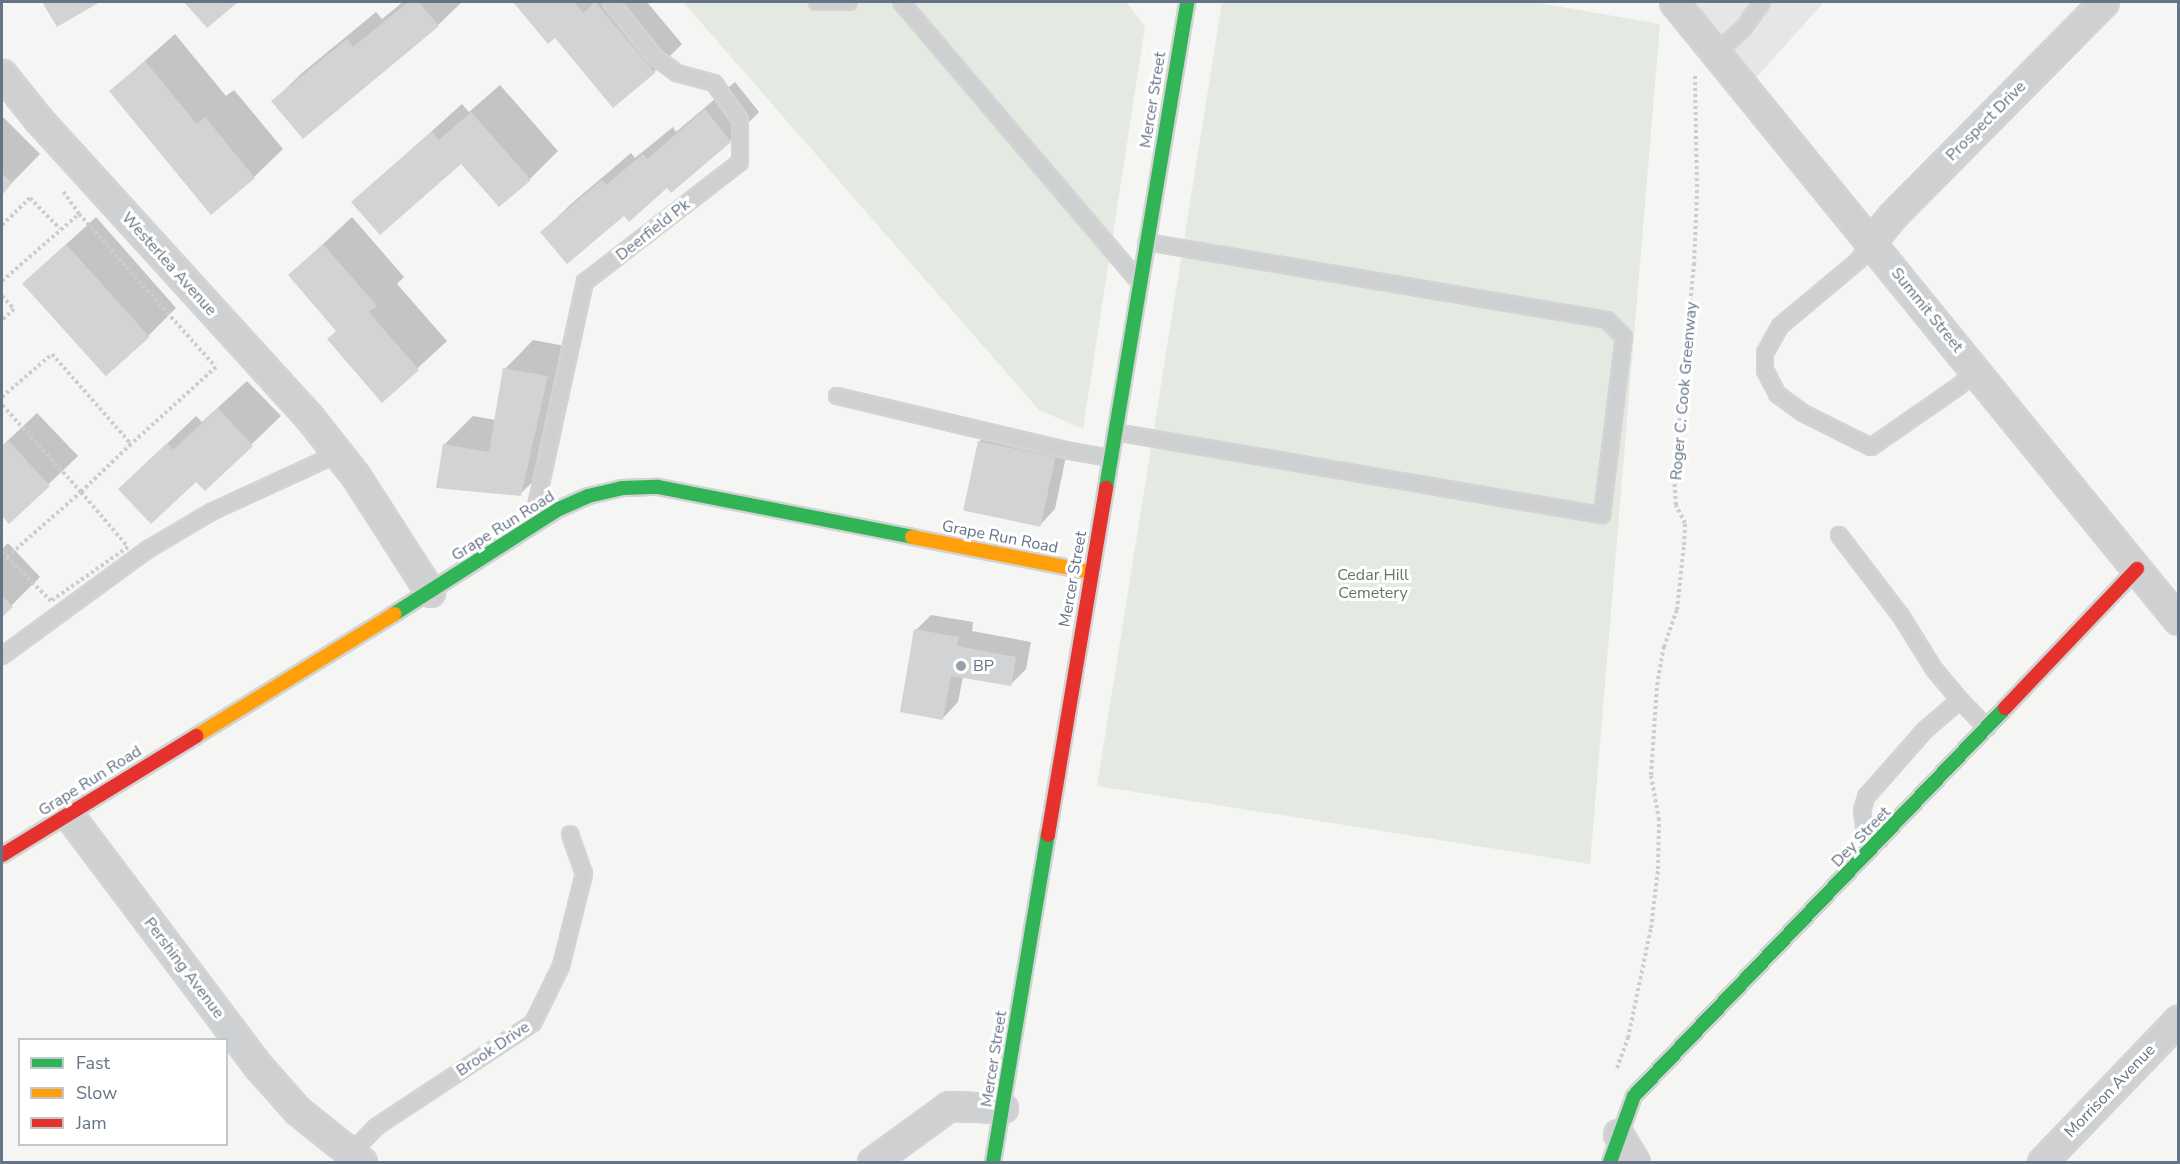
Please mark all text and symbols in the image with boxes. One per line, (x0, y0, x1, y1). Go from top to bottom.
street label: Mercer Street (1136, 51, 1170, 149)
street label: Prospect Drive (1942, 77, 2030, 165)
street label: Deerfield Pk (612, 195, 694, 265)
street label: Westerlea Avenue (117, 208, 221, 320)
street label: Summit Street (1887, 264, 1967, 356)
street label: Roger C. Cook Greenway (1667, 301, 1701, 481)
street label: Grape Run Road (448, 487, 558, 565)
street label: Grape Run Road (940, 516, 1060, 558)
street label: Mercer Street (1055, 530, 1091, 628)
park label: Cedar Hill Cemetery (1337, 565, 1409, 603)
place label: BP (973, 656, 994, 676)
marker: BP (954, 659, 968, 673)
street label: Grape Run Road (35, 742, 145, 820)
street label: Dey Street (1828, 803, 1894, 871)
street label: Pershing Avenue (140, 914, 228, 1022)
street label: Mercer Street (977, 1010, 1011, 1108)
street label: Brook Drive (453, 1017, 533, 1081)
legend (18, 1038, 228, 1146)
street label: Morrison Avenue (2061, 1040, 2159, 1142)
text: Fast (76, 1051, 110, 1075)
text: Slow (76, 1081, 117, 1105)
text: Jam (76, 1111, 107, 1135)

